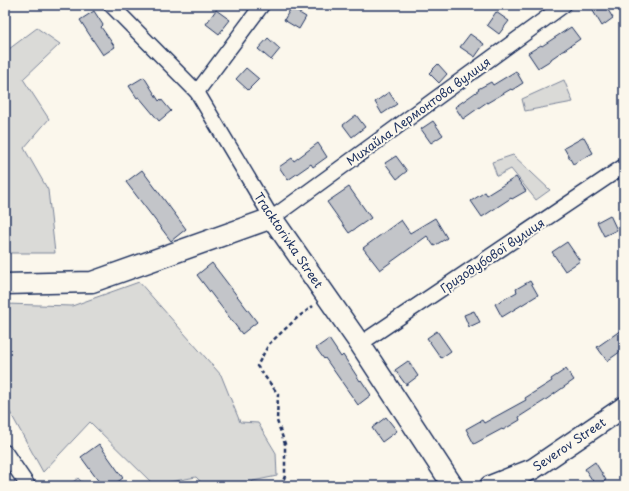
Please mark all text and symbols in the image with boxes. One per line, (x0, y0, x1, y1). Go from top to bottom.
street label: Михайла Лермонтова вулиця (342, 52, 494, 170)
street label: Tracktorivka Street (250, 189, 328, 292)
street label: Гризодубової вулиця (436, 213, 548, 297)
street label: Severov Street (529, 413, 609, 475)

